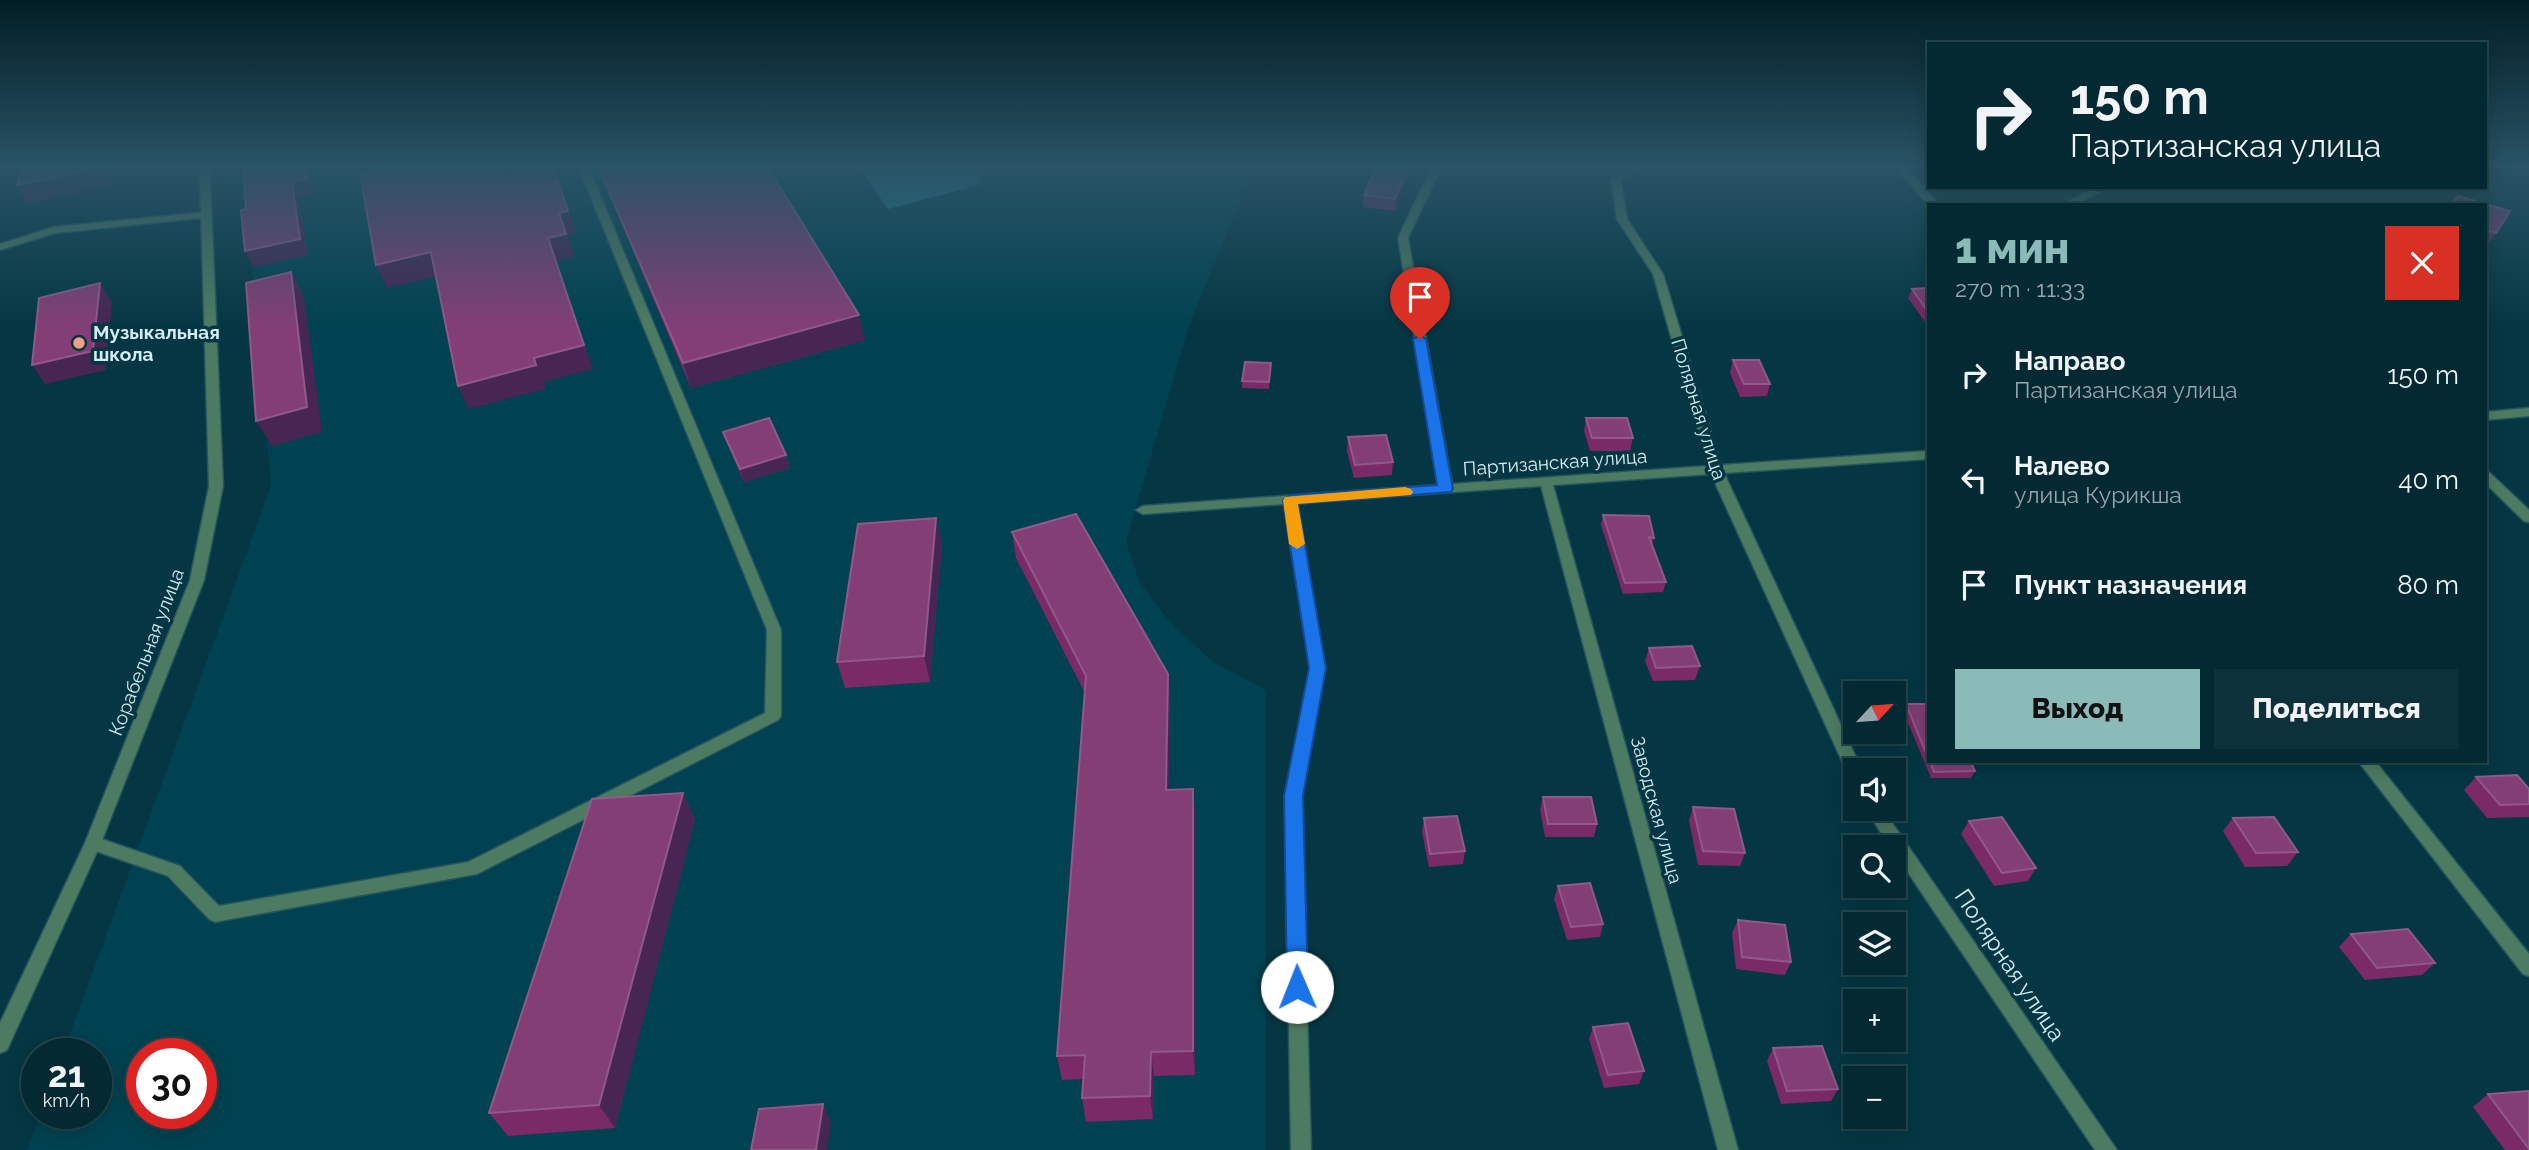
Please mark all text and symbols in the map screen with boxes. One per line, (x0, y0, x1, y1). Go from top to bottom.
text: 150 m (2070, 68, 2209, 125)
icon: right (1955, 70, 2046, 161)
text: Партизанская улица (2070, 127, 2381, 164)
text: 1 мин (1955, 224, 2069, 273)
button: close (2385, 226, 2459, 300)
pin (1390, 267, 1450, 339)
text: 270 m · 11:33 (1955, 275, 2085, 302)
icon: arrive (1401, 278, 1439, 316)
place label: Музыкальная школа (93, 321, 220, 365)
marker: Музыкальная школа (71, 335, 87, 351)
street label: Полярная улица (1667, 336, 1731, 482)
text: Направо (2014, 346, 2125, 376)
icon: right (1955, 356, 1993, 394)
text: 150 m (2387, 360, 2459, 390)
text: Партизанская улица (2014, 376, 2238, 403)
street label: Партизанская улица (1462, 445, 1648, 479)
text: Налево (2014, 451, 2110, 481)
icon: left (1955, 461, 1993, 499)
text: 40 m (2398, 465, 2459, 495)
text: улица Курикша (2014, 481, 2182, 508)
street label: Корабельная улица (104, 565, 188, 739)
icon: arrive (1955, 566, 1993, 604)
text: Пункт назначения (2014, 570, 2247, 600)
text: 80 m (2397, 570, 2459, 600)
button: Выход (1955, 669, 2200, 749)
button: Поделиться (2214, 669, 2459, 749)
north arrow (1843, 681, 1906, 744)
map controls (1843, 681, 1906, 1129)
street label: Заводская улица (1627, 734, 1687, 886)
button: sound (1843, 758, 1906, 821)
button: search (1843, 835, 1906, 898)
street label: Полярная улица (1950, 884, 2071, 1046)
button: layers (1843, 912, 1906, 975)
position arrow (1260, 950, 1334, 1024)
button: + (1843, 989, 1906, 1052)
speed limit sign: 30 (126, 1038, 217, 1129)
text: 21 (48, 1054, 85, 1095)
button: − (1843, 1066, 1906, 1129)
text: km/h (43, 1090, 90, 1111)

